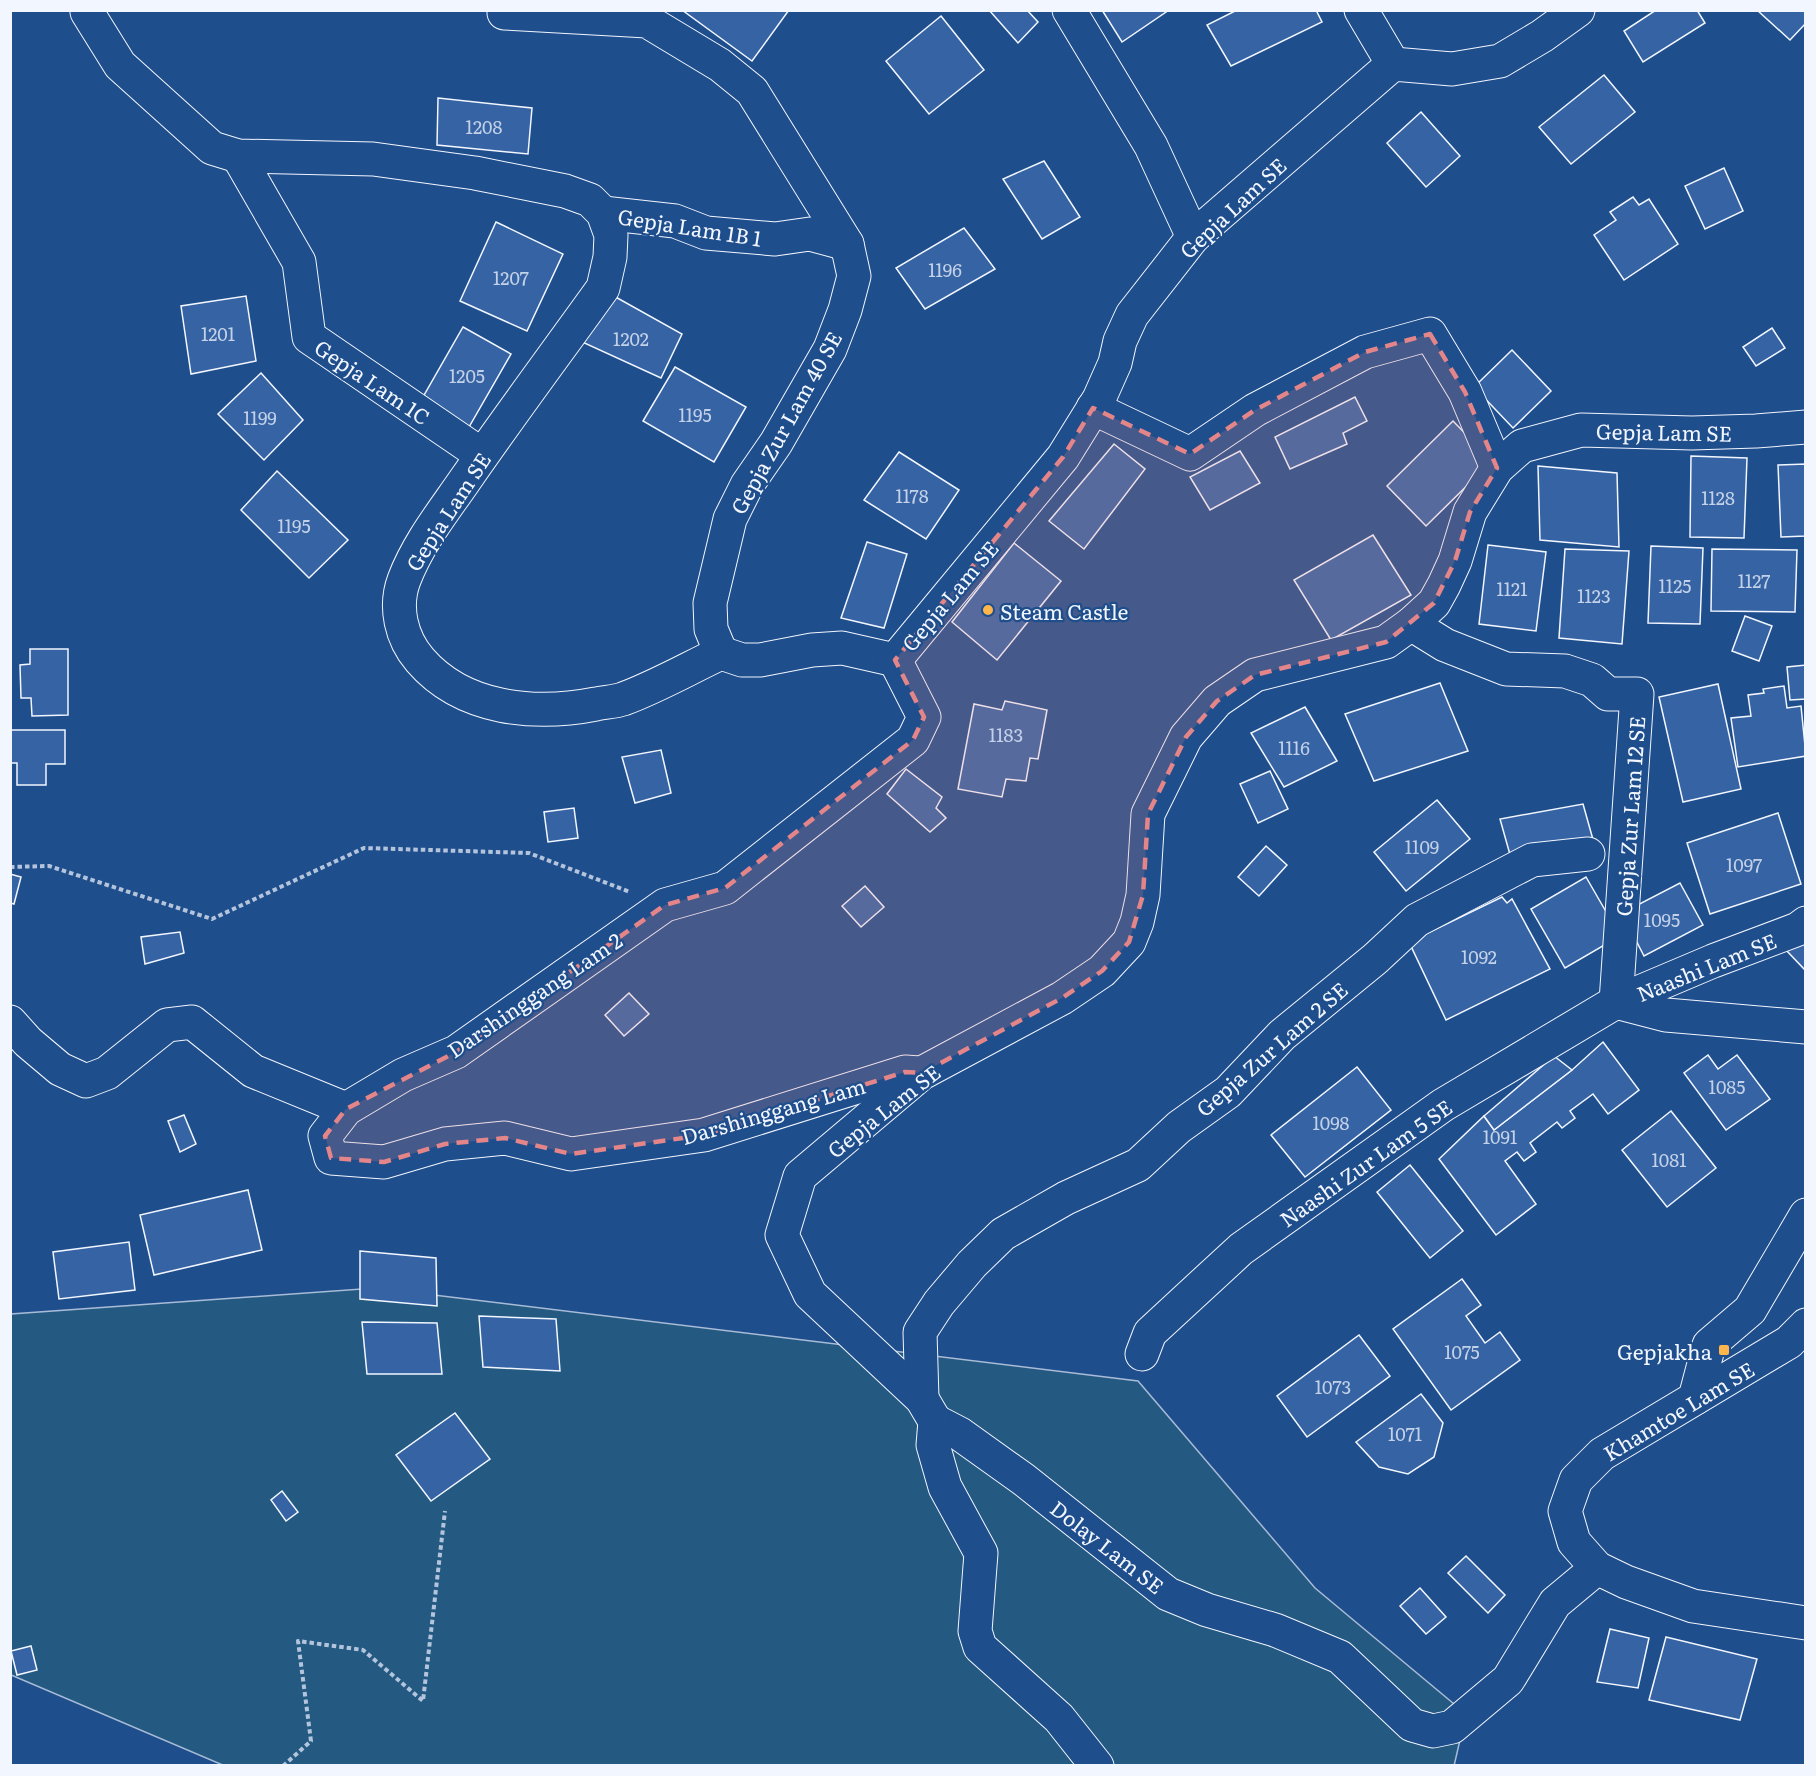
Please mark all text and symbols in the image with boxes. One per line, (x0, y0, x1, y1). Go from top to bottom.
house number: 1208 (466, 113, 502, 140)
street label: Gepja Lam SE (1172, 149, 1292, 265)
street label: Gepja Lam 1B 1 (616, 199, 765, 253)
house number: 1196 (928, 256, 962, 283)
house number: 1207 (493, 264, 529, 291)
house number: 1201 (201, 320, 235, 347)
house number: 1202 (613, 325, 649, 352)
street label: Gepja Zur Lam 40 SE (722, 325, 848, 519)
street label: Gepja Lam 1C (309, 331, 437, 431)
house number: 1205 (449, 362, 485, 389)
house number: 1195 (678, 401, 712, 428)
house number: 1199 (243, 404, 277, 431)
street label: Gepja Lam SE (1596, 414, 1732, 448)
street label: Gepja Lam SE (397, 445, 497, 577)
house number: 1178 (895, 482, 929, 509)
house number: 1128 (1701, 484, 1735, 511)
house number: 1195 (277, 512, 311, 539)
street label: Gepja Lam SE (893, 533, 1005, 657)
house number: 1127 (1738, 567, 1770, 594)
house number: 1125 (1659, 572, 1691, 599)
house number: 1121 (1496, 575, 1528, 602)
house number: 1123 (1577, 582, 1611, 609)
place label: Steam Castle (1000, 595, 1128, 626)
marker: Steam Castle (981, 603, 995, 617)
street label: Gepja Zur Lam 12 SE (1607, 715, 1651, 917)
house number: 1183 (989, 721, 1023, 748)
house number: 1116 (1278, 734, 1310, 761)
house number: 1109 (1405, 833, 1439, 860)
house number: 1097 (1726, 851, 1762, 878)
house number: 1095 (1644, 906, 1680, 933)
street label: Darshinggang Lam 2 (440, 924, 628, 1064)
street label: Naashi Lam SE (1631, 924, 1781, 1008)
house number: 1092 (1461, 943, 1497, 970)
street label: Gepja Zur Lam 2 SE (1188, 973, 1354, 1123)
street label: Gepja Lam SE (820, 1056, 946, 1164)
street label: Darshinggang Lam (677, 1069, 869, 1151)
house number: 1085 (1709, 1073, 1745, 1100)
street label: Naashi Zur Lam 5 SE (1272, 1091, 1458, 1233)
house number: 1098 (1312, 1109, 1350, 1136)
house number: 1091 (1483, 1123, 1517, 1150)
house number: 1081 (1652, 1146, 1686, 1173)
place label: Gepjakha (1617, 1335, 1713, 1366)
house number: 1075 (1444, 1338, 1480, 1365)
marker: Gepjakha (1717, 1343, 1731, 1357)
street label: Khamtoe Lam SE (1597, 1353, 1759, 1467)
house number: 1073 (1315, 1373, 1351, 1400)
house number: 1071 (1388, 1420, 1422, 1447)
street label: Dolay Lam SE (1045, 1492, 1171, 1600)

